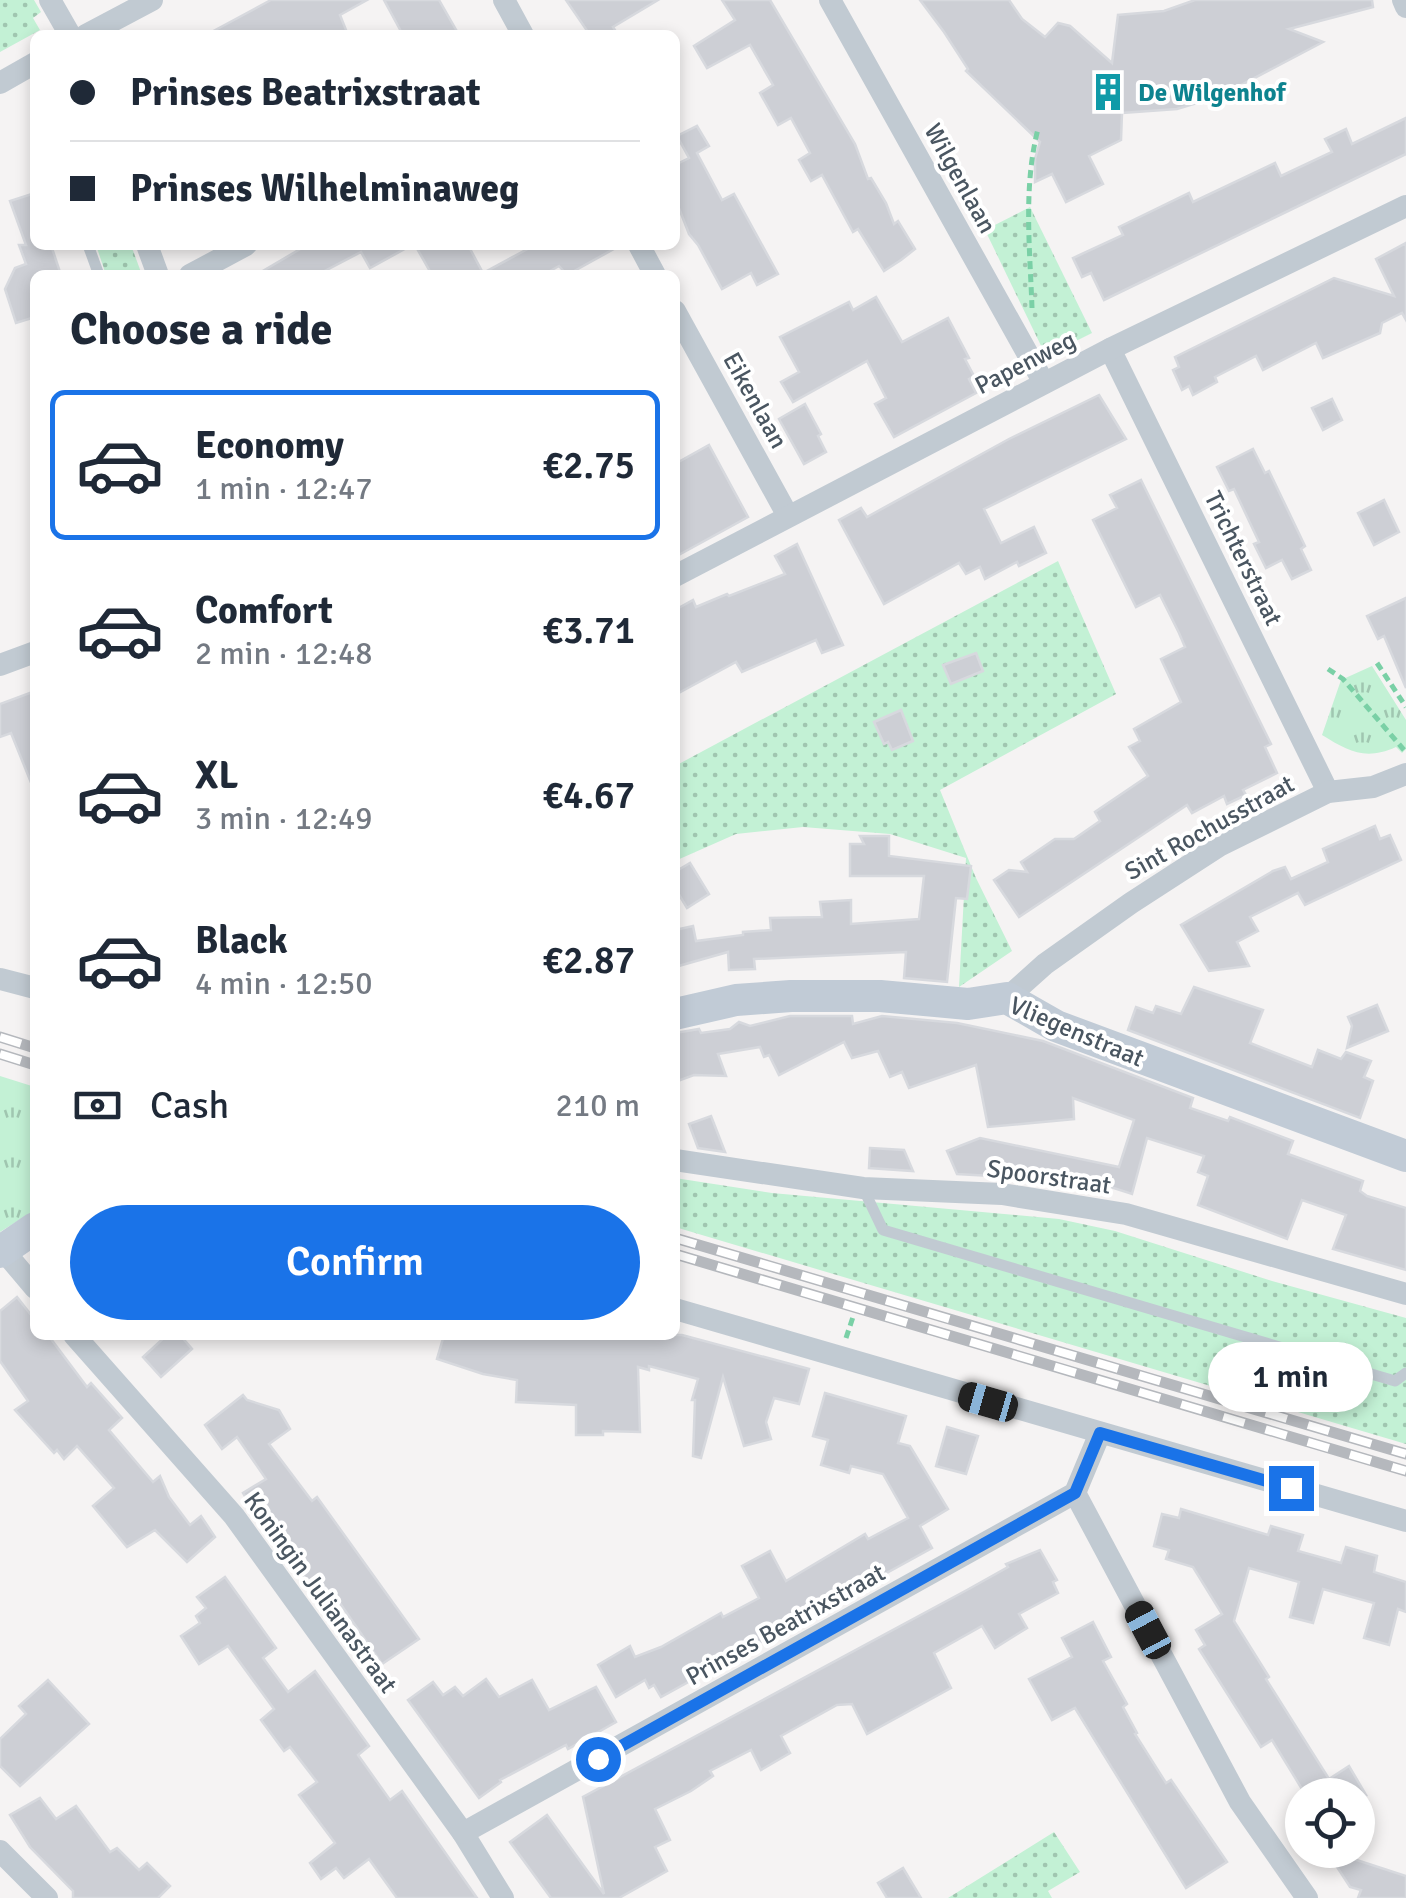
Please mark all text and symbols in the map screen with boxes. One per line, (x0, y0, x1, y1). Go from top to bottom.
text: Prinses Beatrixstraat (130, 69, 481, 116)
building icon: De Wilgenhof (1087, 71, 1129, 113)
place label: De Wilgenhof (1138, 77, 1287, 108)
street label: Wilgenlaan (918, 118, 1003, 239)
text: Prinses Wilhelminaweg (130, 165, 519, 212)
text: Choose a ride (70, 302, 333, 357)
street label: Papenweg (970, 324, 1081, 401)
street label: Eikenlaan (716, 347, 795, 454)
icon: car (75, 420, 165, 510)
text: Economy (195, 422, 344, 469)
text: €2.75 (542, 442, 635, 489)
text: 1 min · 12:47 (195, 469, 373, 508)
street label: Trichterstraat (1198, 486, 1290, 631)
icon: car (75, 585, 165, 675)
text: Comfort (195, 587, 333, 634)
text: €3.71 (542, 607, 635, 654)
text: 2 min · 12:48 (195, 634, 373, 673)
icon: car (75, 750, 165, 840)
text: XL (195, 752, 238, 799)
street label: Sint Rochusstraat (1119, 768, 1300, 887)
text: €4.67 (542, 772, 635, 819)
text: 3 min · 12:49 (195, 799, 373, 838)
icon: car (75, 915, 165, 1005)
text: Black (195, 917, 288, 964)
text: €2.87 (542, 937, 635, 984)
text: 4 min · 12:50 (195, 964, 373, 1003)
street label: Vliegenstraat (1005, 989, 1149, 1074)
icon: cash (70, 1078, 125, 1133)
text: Cash (150, 1082, 229, 1129)
text: 210 m (556, 1086, 640, 1125)
street label: Spoorstraat (985, 1152, 1113, 1201)
button: Confirm (70, 1205, 640, 1320)
callout: 1 min (1208, 1343, 1374, 1413)
text: 1 min (1252, 1357, 1329, 1396)
car (955, 1379, 1021, 1425)
route end (1269, 1466, 1314, 1511)
street label: Koningin Julianastraat (237, 1486, 404, 1699)
street label: Prinses Beatrixstraat (680, 1557, 890, 1692)
car (1121, 1596, 1175, 1664)
route start (576, 1737, 621, 1782)
map controls (1285, 1778, 1375, 1868)
button: locate (1285, 1778, 1375, 1868)

